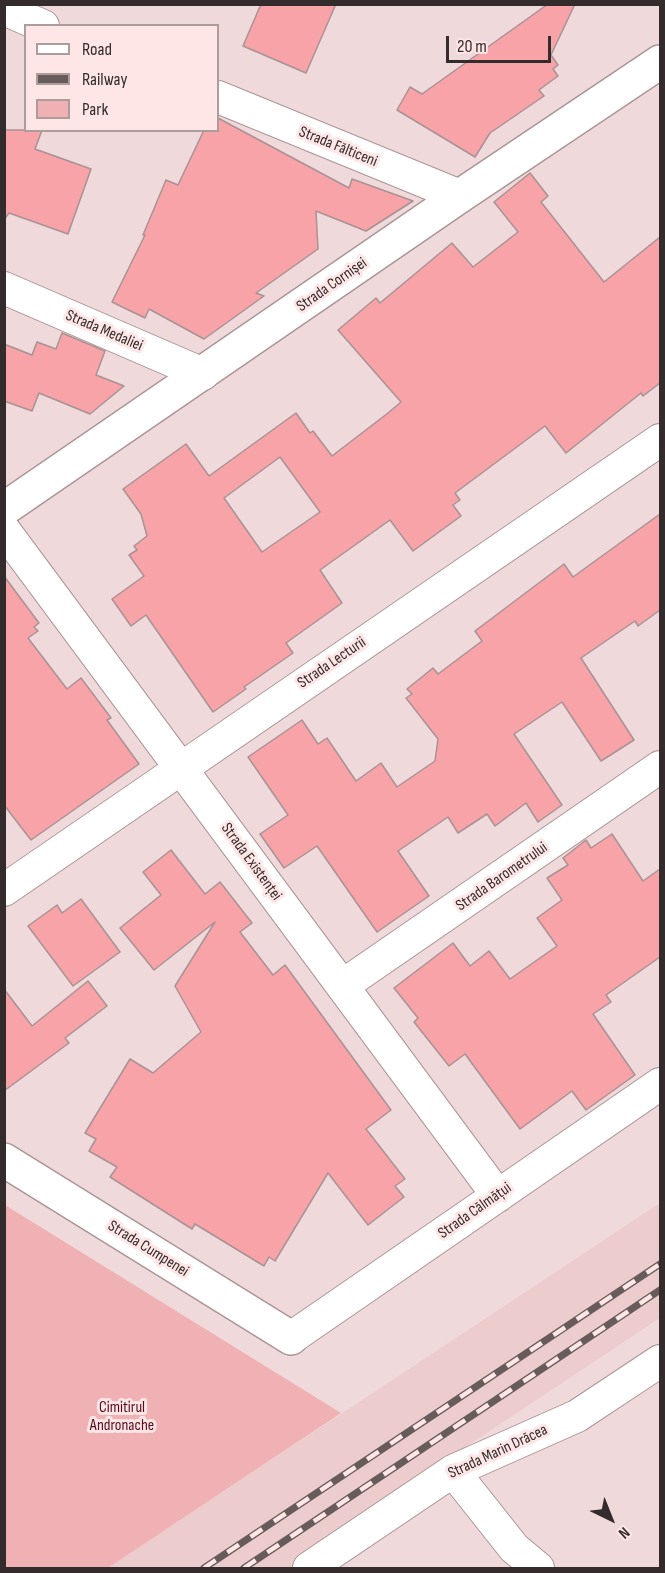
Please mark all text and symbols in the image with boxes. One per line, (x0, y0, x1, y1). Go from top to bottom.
legend (24, 24, 219, 132)
scale bar (449, 24, 554, 62)
text: 20 m (457, 36, 487, 57)
text: Road (82, 39, 112, 60)
text: Railway (82, 69, 127, 90)
text: Park (82, 99, 108, 120)
street label: Strada Fălticeni (296, 123, 380, 171)
street label: Strada Cornișei (293, 254, 371, 316)
street label: Strada Medaliei (62, 306, 146, 356)
street label: Strada Lecturii (294, 633, 370, 693)
street label: Strada Existenței (216, 819, 286, 905)
street label: Strada Barometrului (453, 838, 551, 916)
street label: Strada Călmățui (435, 1179, 515, 1243)
street label: Strada Cumpenei (104, 1217, 192, 1281)
park label: Cimitirul Andronache (90, 1398, 154, 1436)
street label: Strada Marin Drăcea (445, 1421, 551, 1483)
north arrow (581, 1489, 641, 1549)
text: N (614, 1523, 633, 1542)

